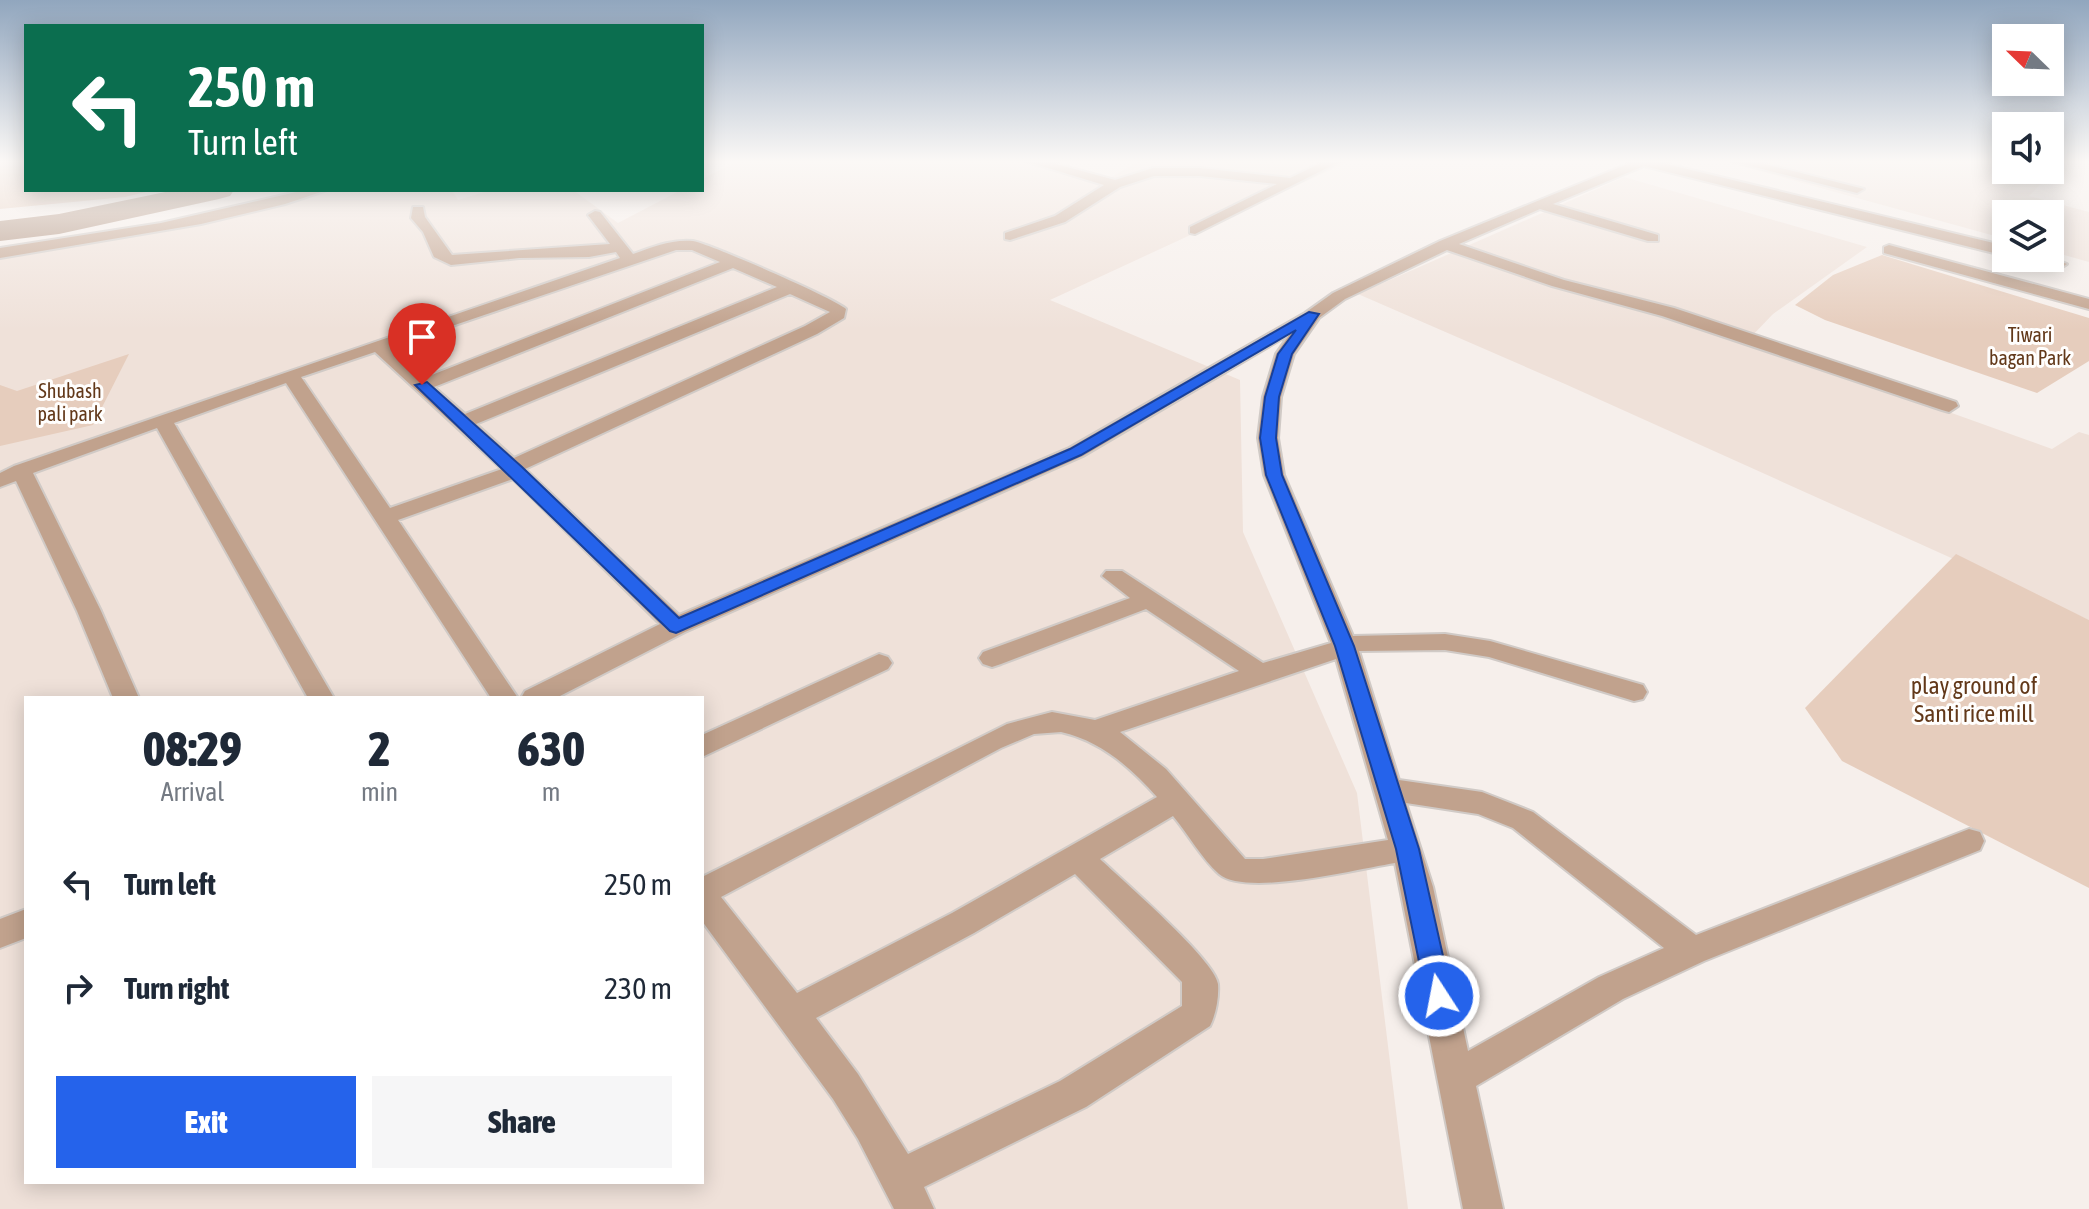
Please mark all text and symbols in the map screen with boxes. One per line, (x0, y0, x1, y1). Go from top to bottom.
north arrow (1992, 24, 2064, 96)
map controls (1992, 24, 2064, 272)
text: 250 m (188, 55, 315, 119)
icon: left (56, 56, 160, 160)
button: sound (1992, 112, 2064, 184)
text: Turn left (188, 121, 298, 163)
button: layers (1992, 200, 2064, 272)
pin (388, 303, 456, 385)
icon: arrive (400, 315, 444, 359)
park label: Tiwari bagan Park (1989, 323, 2071, 369)
park label: Shubash pali park (38, 379, 103, 425)
park label: play ground of Santi rice mill (1911, 672, 2038, 727)
text: 08:29 (143, 721, 242, 776)
text: 2 (368, 721, 391, 776)
text: 630 (517, 721, 585, 776)
text: Arrival (161, 777, 224, 807)
text: min (361, 777, 398, 807)
text: m (542, 777, 560, 807)
icon: left (56, 862, 100, 906)
text: Turn left (124, 867, 216, 901)
text: 250 m (604, 867, 672, 901)
position arrow (1397, 954, 1481, 1038)
icon: right (56, 966, 100, 1010)
text: Turn right (124, 971, 230, 1005)
text: 230 m (604, 971, 672, 1005)
button: Exit (56, 1076, 356, 1168)
button: Share (372, 1076, 672, 1168)

